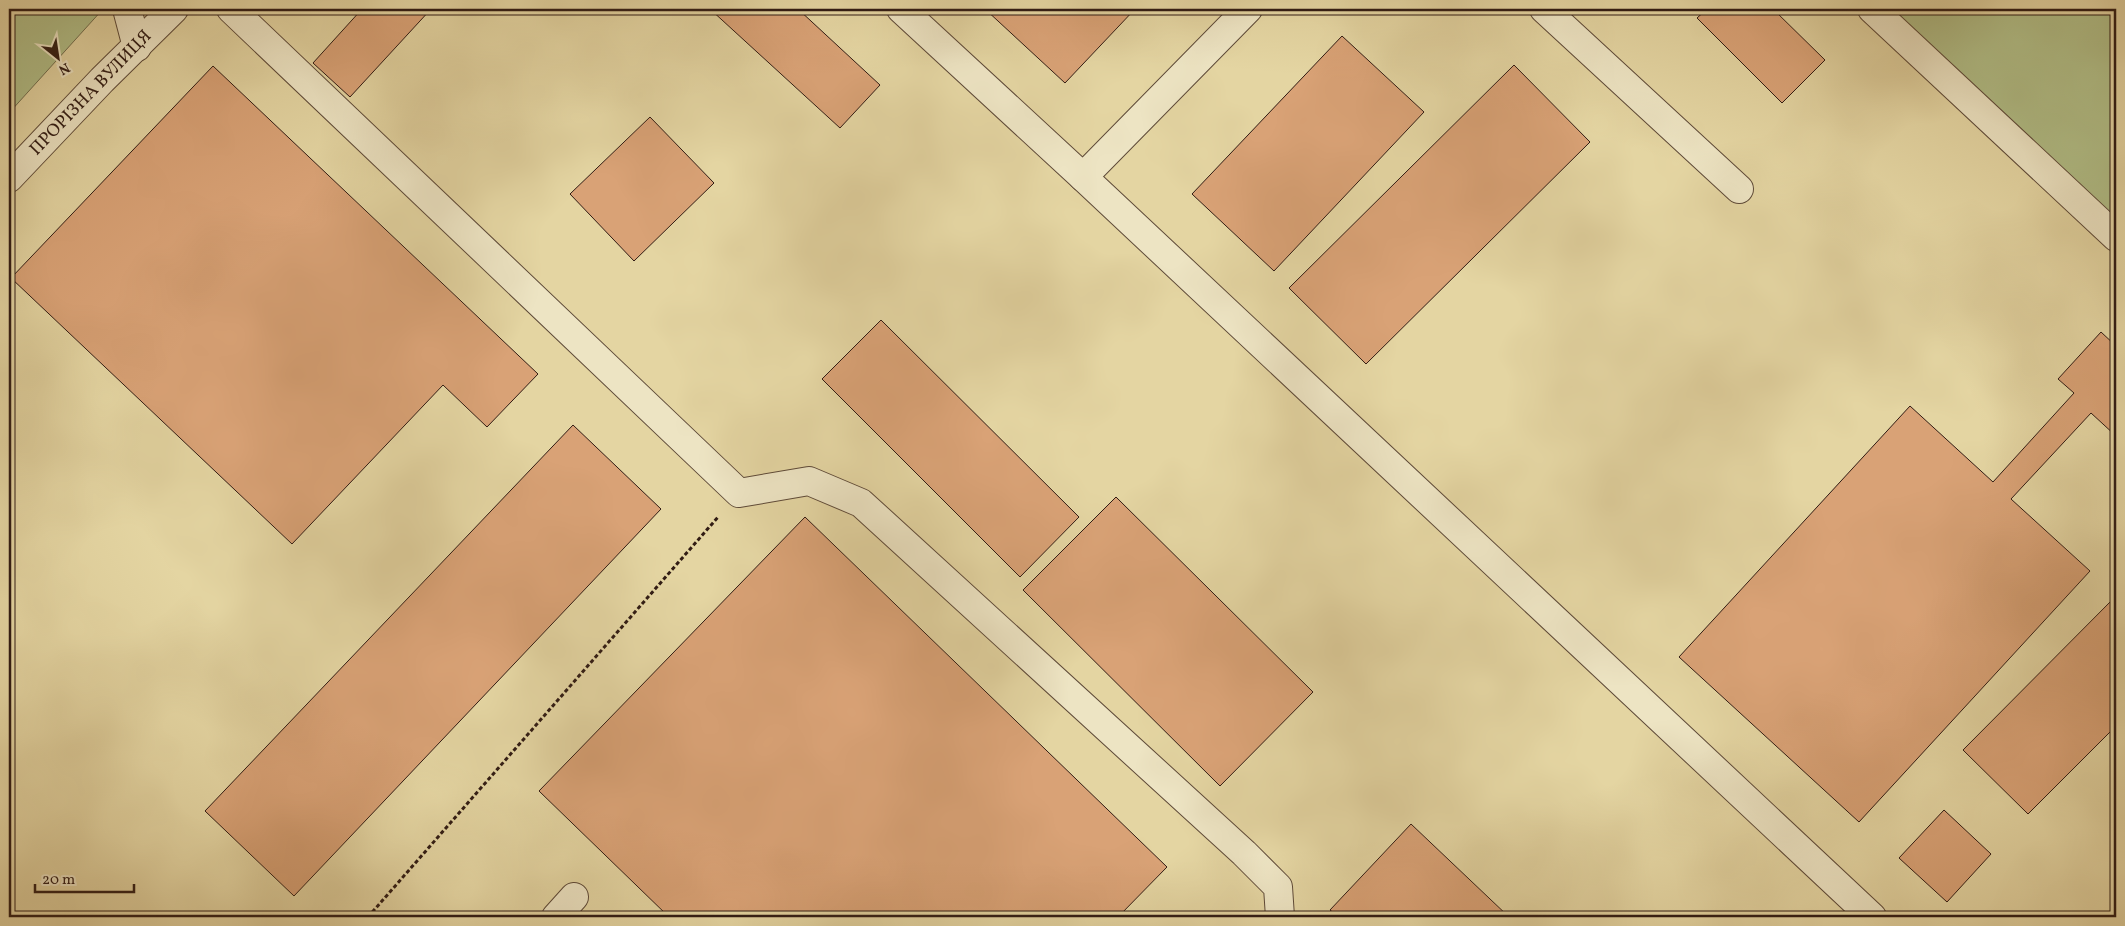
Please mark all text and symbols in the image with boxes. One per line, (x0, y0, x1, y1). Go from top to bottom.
street label: ПРОРІЗНА ВУЛИЦЯ (24, 25, 158, 161)
north arrow (32, 32, 82, 82)
text: N (55, 57, 73, 79)
scale bar (35, 861, 134, 893)
text: 20 m (42, 870, 75, 891)

